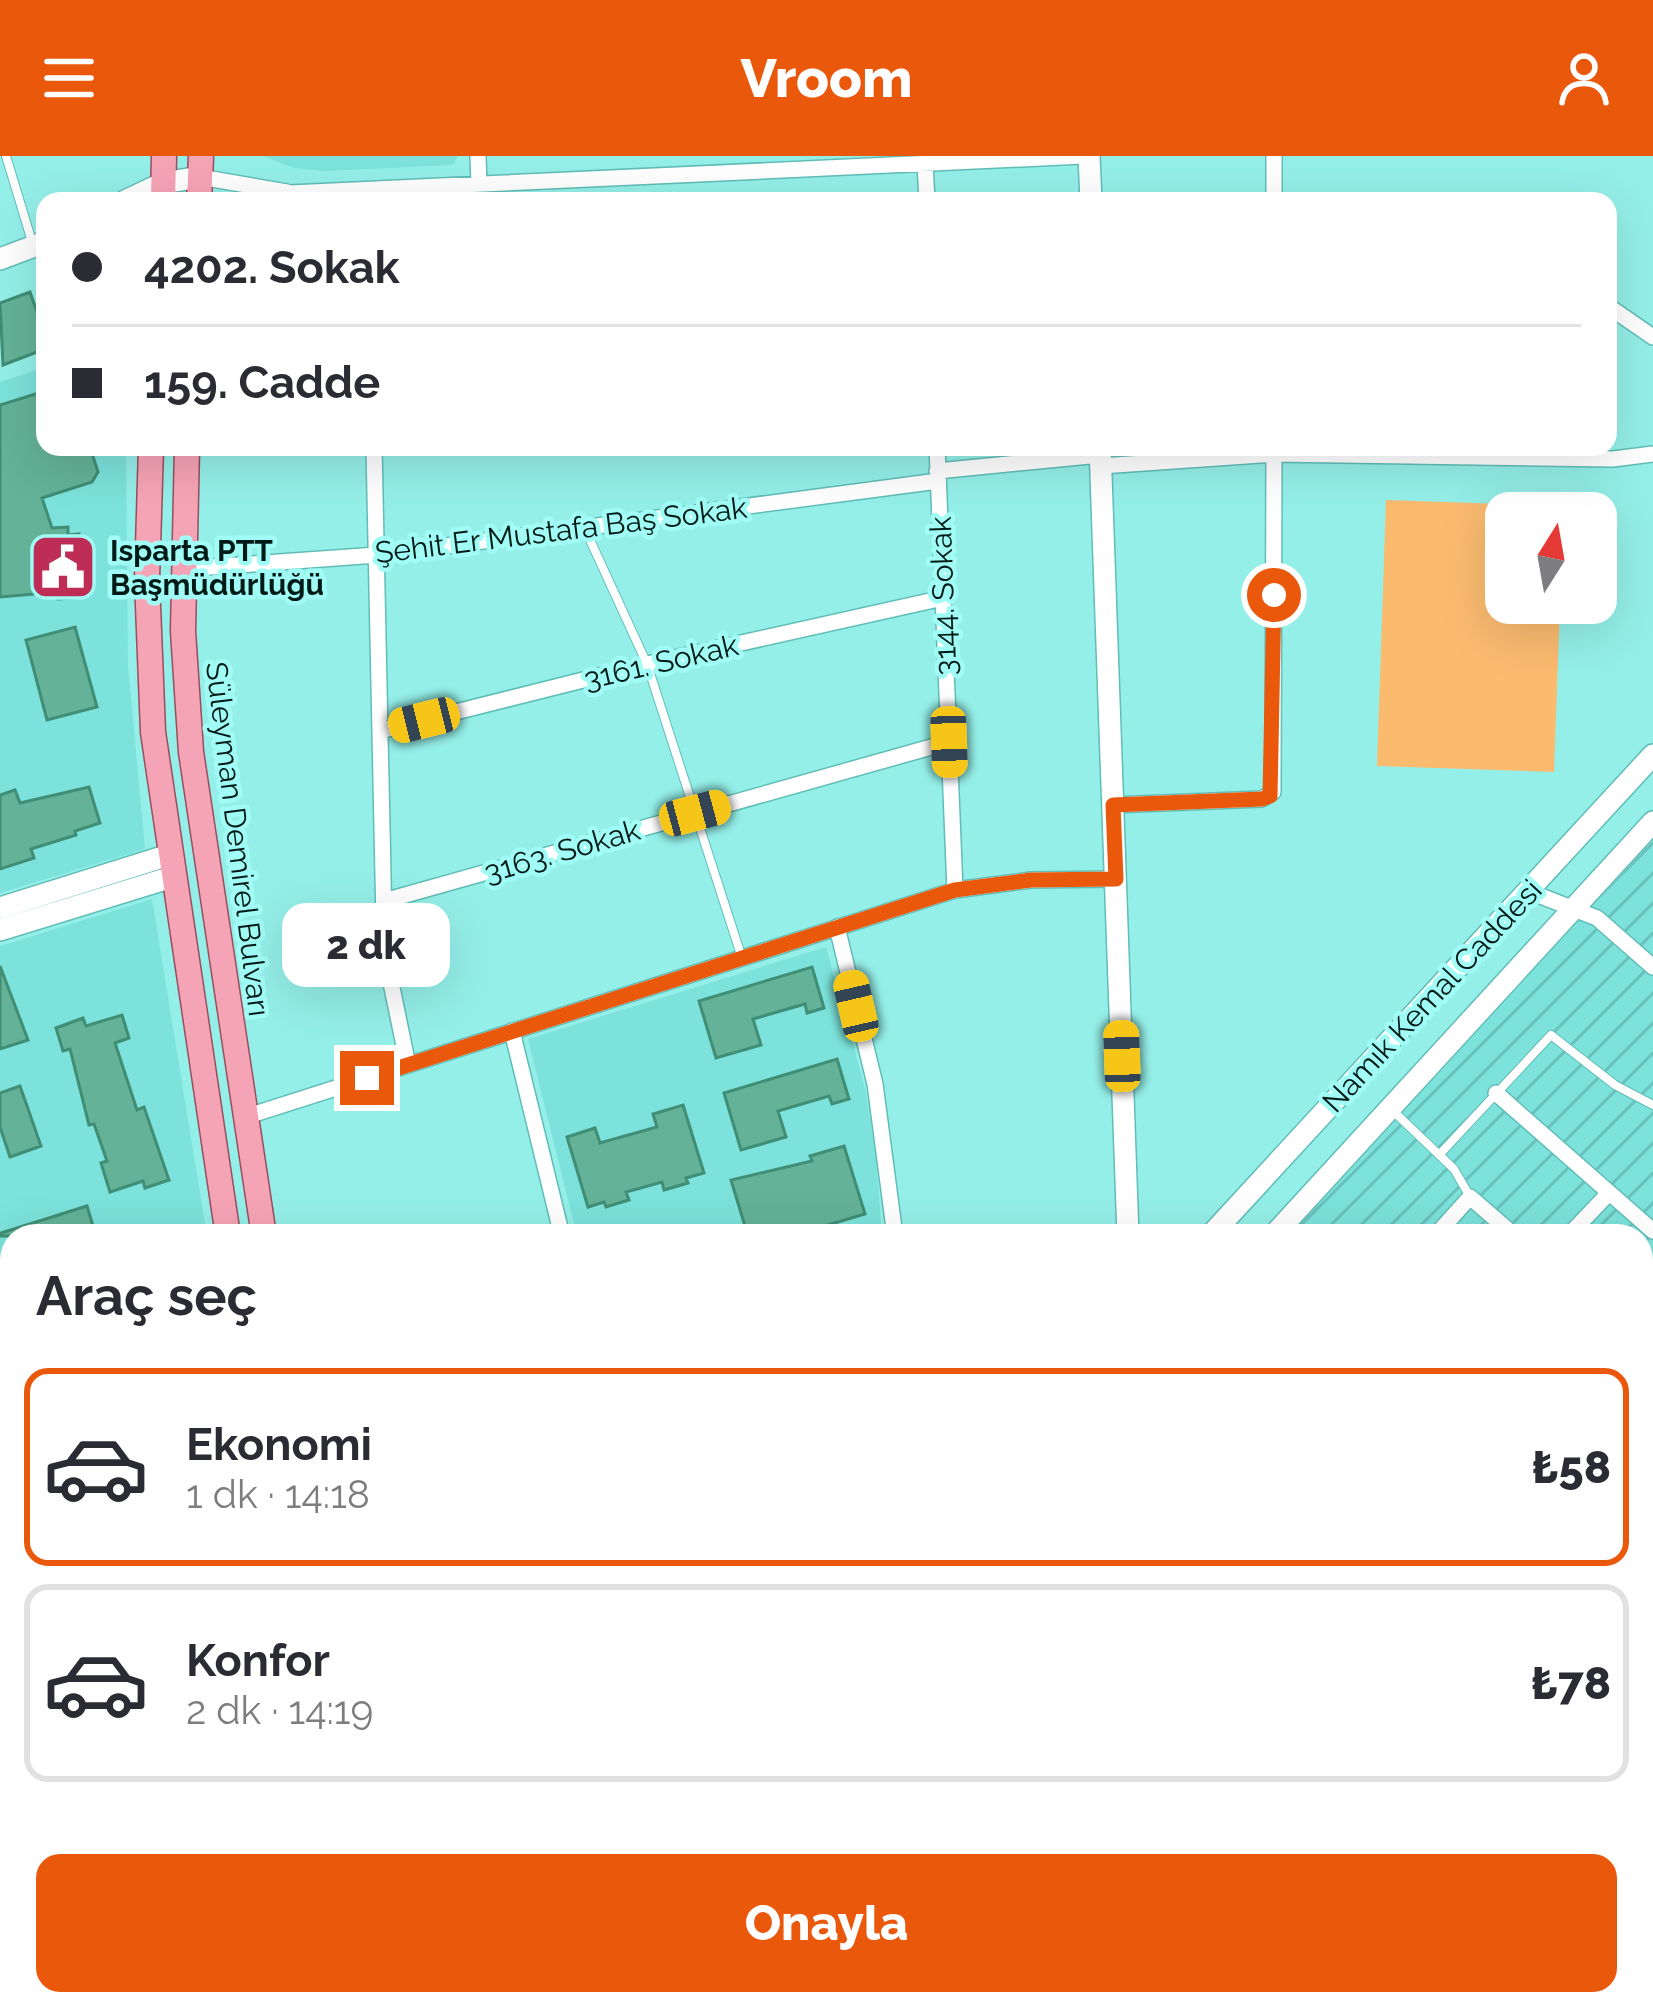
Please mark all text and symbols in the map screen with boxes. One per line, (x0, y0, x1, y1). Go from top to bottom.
icon: menu (36, 45, 102, 111)
icon: person (1551, 45, 1617, 111)
text: Vroom (741, 46, 912, 110)
text: 4202. Sokak (144, 241, 400, 294)
text: 159. Cadde (144, 356, 380, 409)
street label: Şehit Er Mustafa Baş Sokak (373, 490, 749, 570)
north arrow (1485, 492, 1617, 624)
map controls (1485, 492, 1617, 624)
street label: 3144. Sokak (923, 516, 963, 676)
public building icon: Isparta PTT Başmüdürlüğü (28, 532, 98, 602)
place label: Isparta PTT Başmüdürlüğü (110, 533, 324, 602)
route start (1247, 568, 1301, 622)
street label: 3161. Sokak (580, 627, 742, 697)
street label: Süleyman Demirel Bulvarı (199, 660, 277, 1018)
car (385, 694, 463, 746)
car (930, 705, 968, 779)
car (656, 786, 734, 840)
street label: 3163. Sokak (480, 812, 644, 890)
street label: Namık Kemal Caddesi (1315, 873, 1549, 1119)
callout: 2 dk (283, 904, 451, 988)
text: 2 dk (326, 922, 406, 968)
car (830, 967, 882, 1045)
car (1103, 1019, 1141, 1093)
route end (340, 1051, 394, 1105)
text: Araç seç (36, 1264, 257, 1328)
icon: car (42, 1413, 150, 1521)
text: Ekonomi (186, 1418, 372, 1471)
text: ₺58 (1532, 1441, 1611, 1494)
text: 1 dk · 14:18 (186, 1471, 370, 1517)
icon: car (42, 1629, 150, 1737)
text: Konfor (186, 1634, 330, 1687)
text: ₺78 (1531, 1657, 1611, 1710)
text: 2 dk · 14:19 (186, 1687, 373, 1733)
button: Onayla (36, 1854, 1617, 1992)

